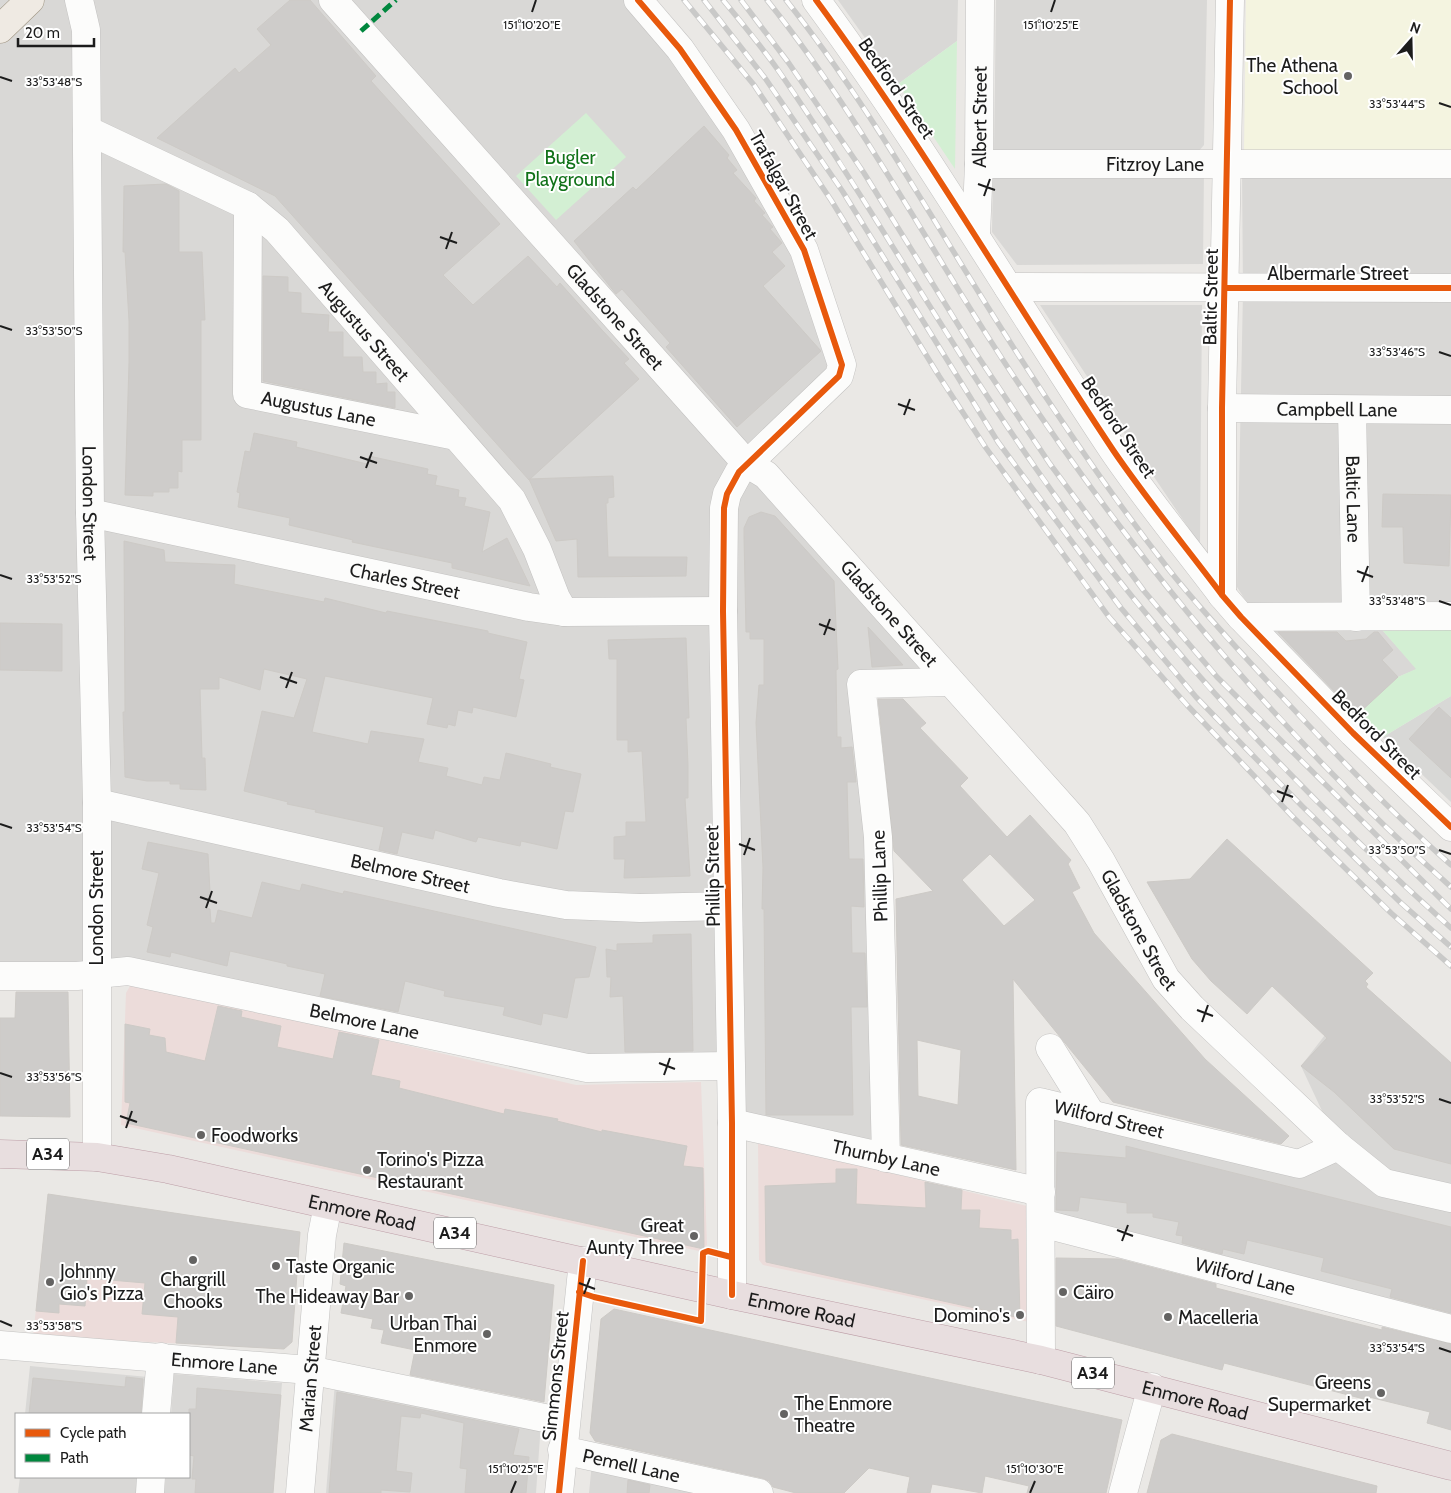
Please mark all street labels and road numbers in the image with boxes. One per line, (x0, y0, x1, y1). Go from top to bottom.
street label: Bedford Street (853, 34, 940, 144)
street label: Albert Street (968, 65, 992, 168)
street label: Trafalgar Street (744, 127, 823, 244)
street label: Fitzroy Lane (1106, 153, 1204, 176)
street label: Baltic Street (1198, 248, 1223, 346)
street label: Gladstone Street (561, 259, 669, 375)
street label: Albermarle Street (1267, 262, 1409, 285)
street label: Augustus Street (314, 276, 415, 386)
street label: Bedford Street (1076, 372, 1161, 483)
street label: Augustus Lane (259, 386, 378, 432)
street label: Campbell Lane (1277, 397, 1398, 422)
street label: London Street (77, 445, 102, 562)
street label: Baltic Lane (1341, 455, 1366, 543)
street label: Gladstone Street (836, 555, 943, 672)
street label: Charles Street (347, 558, 463, 604)
street label: Bedford Street (1327, 685, 1427, 784)
street label: Phillip Street (700, 824, 725, 927)
street label: Phillip Lane (866, 829, 893, 922)
street label: Belmore Street (348, 849, 472, 898)
street label: London Street (85, 850, 108, 966)
street label: Gladstone Street (1096, 865, 1182, 996)
street label: Belmore Lane (308, 999, 422, 1044)
street label: Wilford Street (1052, 1095, 1167, 1143)
street label: Thurnby Lane (830, 1135, 943, 1181)
road number: A34 (27, 1138, 69, 1170)
street label: Enmore Road (306, 1190, 418, 1236)
road number: A34 (434, 1218, 476, 1248)
street label: Wilford Lane (1193, 1252, 1298, 1300)
street label: Enmore Road (746, 1288, 857, 1333)
street label: Simmons Street (537, 1309, 574, 1442)
street label: Marian Street (294, 1323, 326, 1433)
street label: Enmore Lane (170, 1348, 279, 1379)
road number: A34 (1072, 1358, 1114, 1389)
street label: Enmore Road (1139, 1376, 1251, 1425)
street label: Pemell Lane (580, 1444, 682, 1487)

